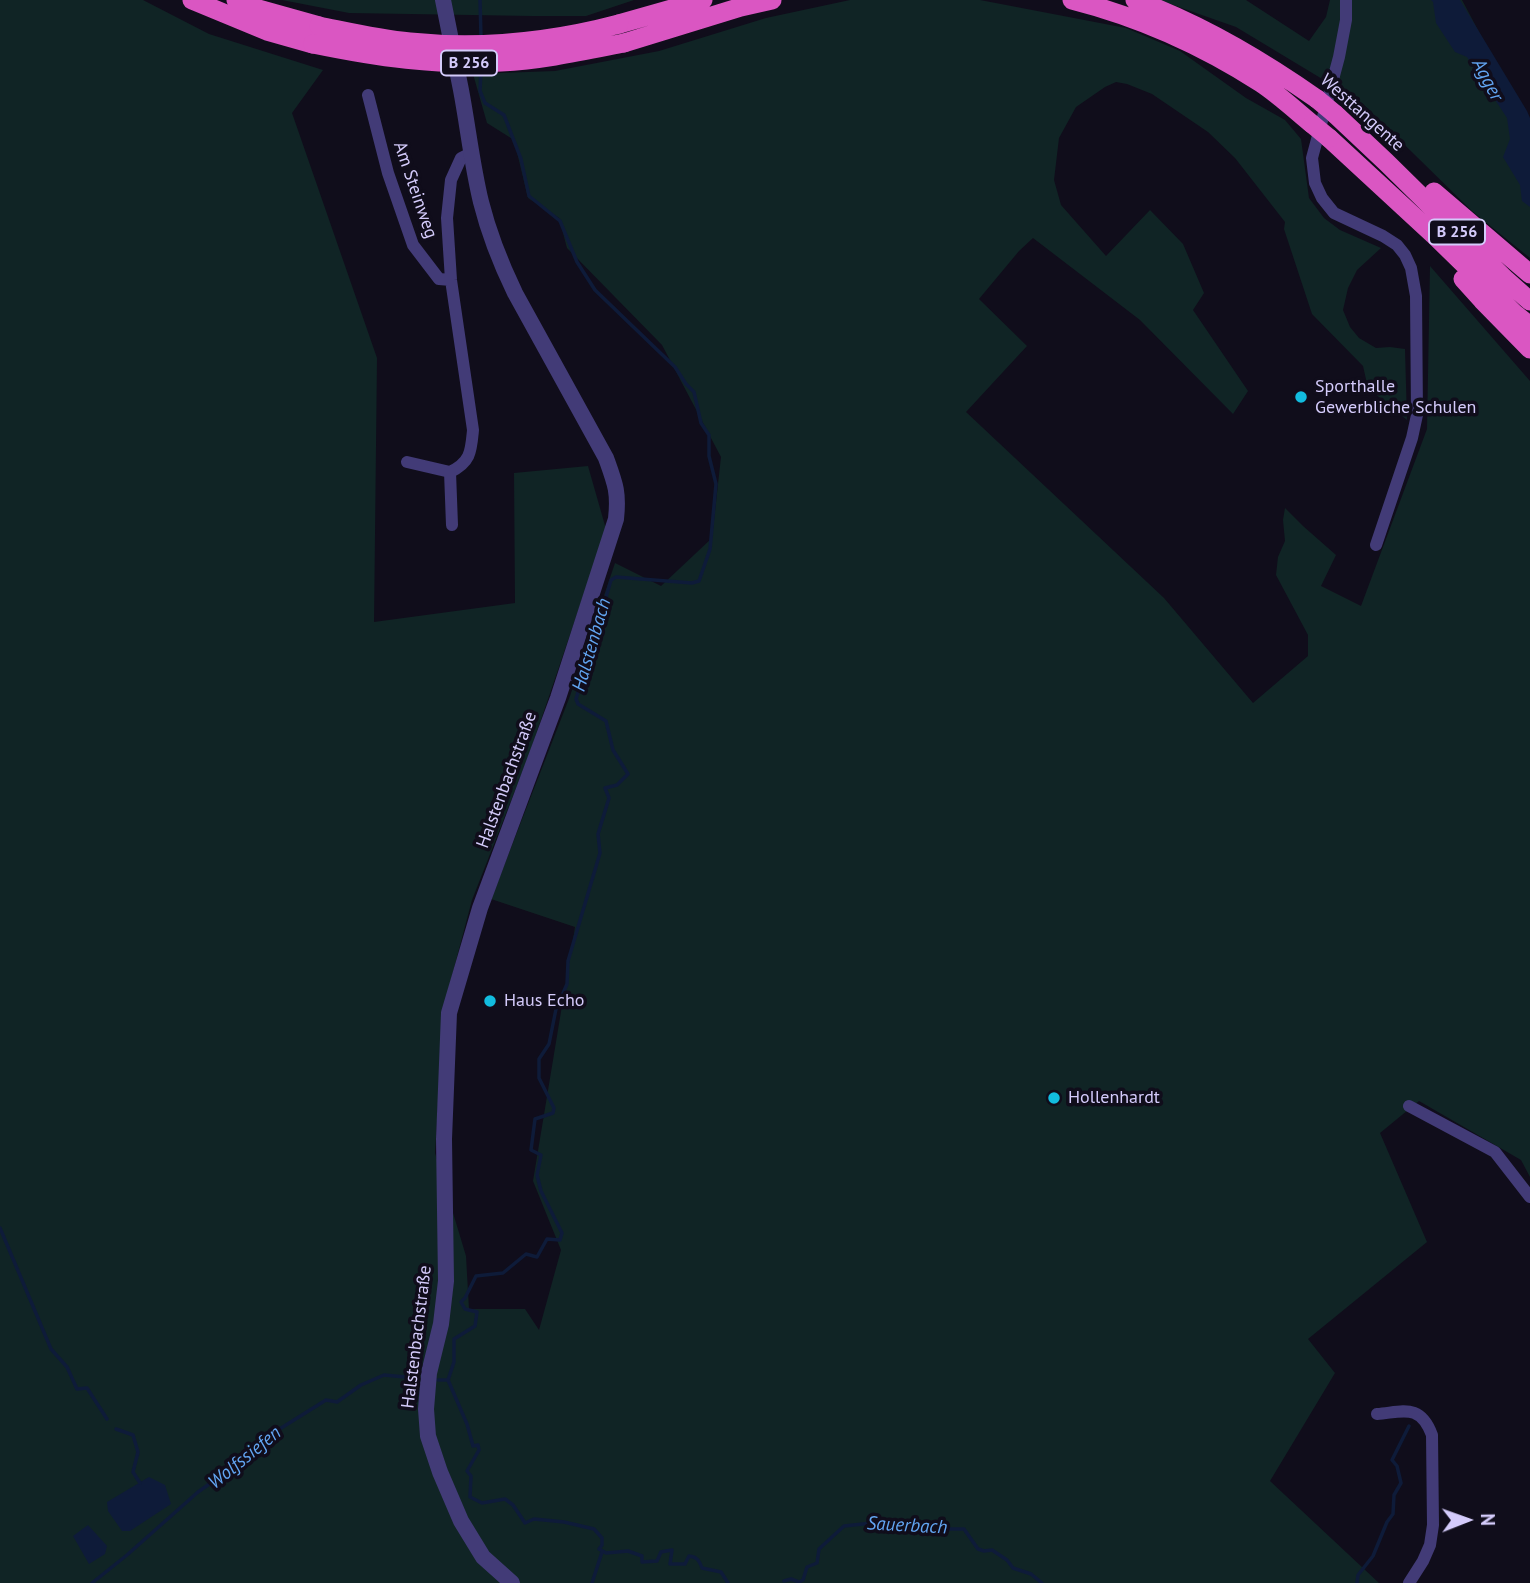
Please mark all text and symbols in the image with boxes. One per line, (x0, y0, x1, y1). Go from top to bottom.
road number: B 256 (441, 50, 497, 76)
water label: Agger (1466, 55, 1508, 105)
street label: Westtangente (1316, 70, 1408, 156)
street label: Am Steinweg (388, 139, 442, 241)
road number: B 256 (1429, 220, 1485, 244)
place label: Sporthalle Gewerbliche Schulen (1315, 376, 1476, 418)
marker: Sporthalle Gewerbliche Schulen (1293, 389, 1309, 405)
water label: Halstenbach (568, 596, 616, 694)
street label: Halstenbachstraße (472, 709, 542, 851)
place label: Haus Echo (504, 990, 584, 1012)
marker: Haus Echo (482, 993, 498, 1009)
place label: Hollenhardt (1068, 1087, 1160, 1109)
marker: Hollenhardt (1046, 1090, 1062, 1106)
street label: Halstenbachstraße (398, 1264, 436, 1410)
water label: Wolfssiefen (204, 1422, 286, 1494)
north arrow (1432, 1485, 1502, 1555)
water label: Sauerbach (866, 1513, 948, 1539)
text: N (1476, 1513, 1500, 1526)

